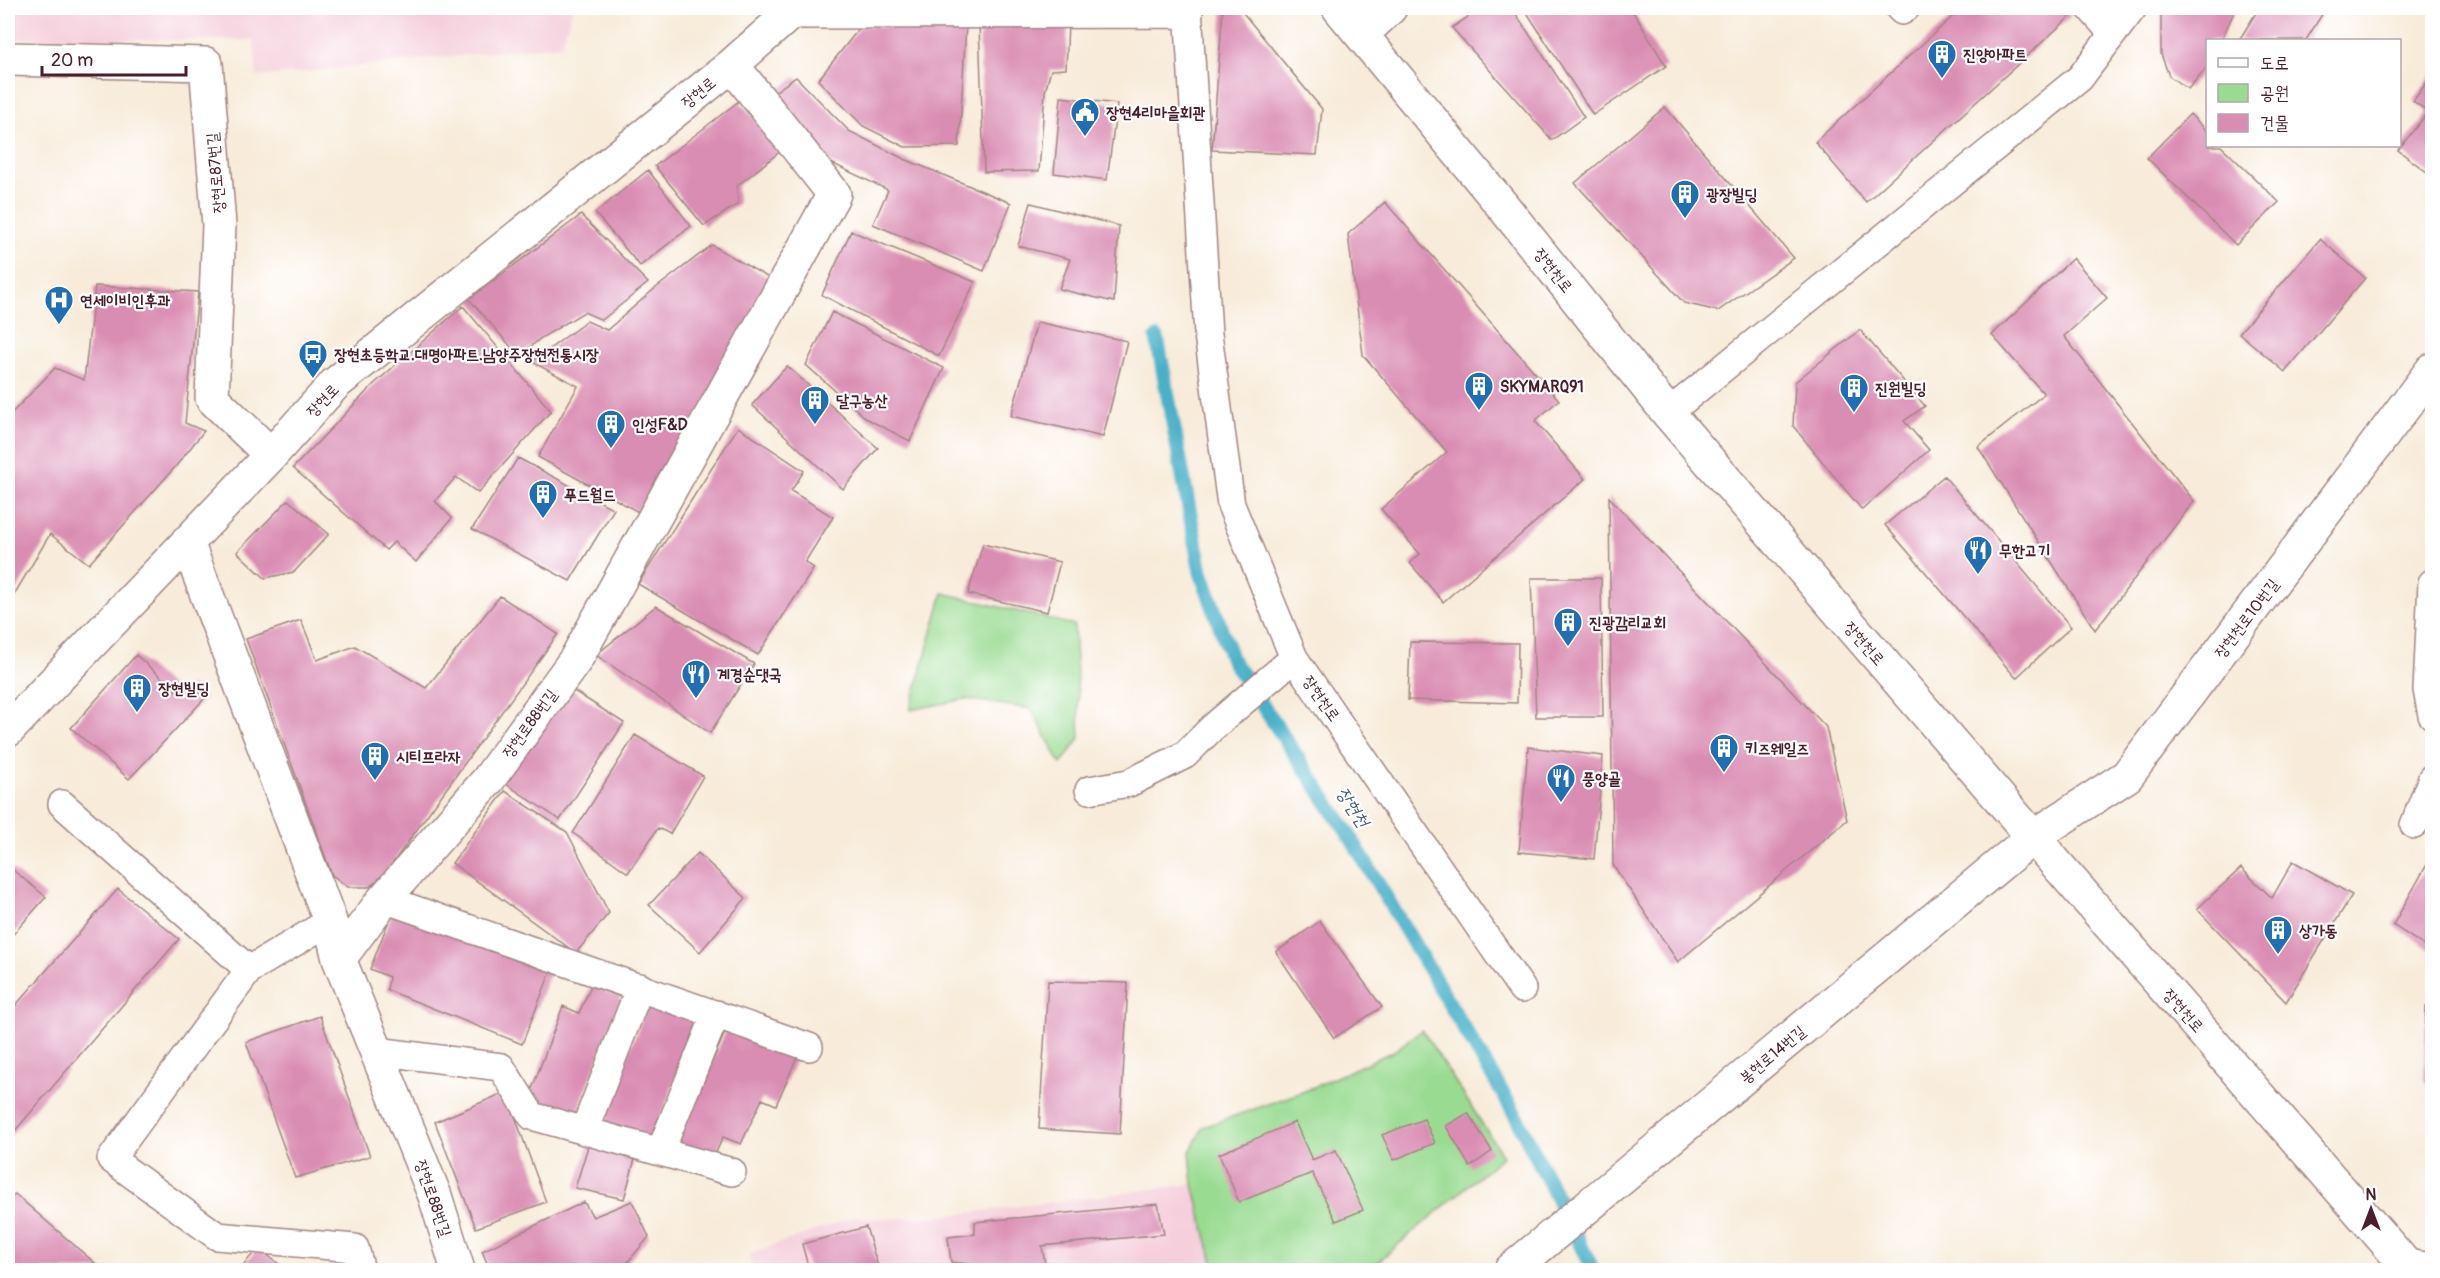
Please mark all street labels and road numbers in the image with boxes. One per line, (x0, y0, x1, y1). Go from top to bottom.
street label: 장현로 (677, 73, 720, 113)
street label: 장현로87번길 (202, 132, 229, 214)
street label: 장현천로 (1529, 244, 1577, 297)
street label: 장현로 (302, 380, 343, 422)
street label: 장현천로10번길 (2210, 575, 2283, 662)
street label: 장현천로 (1840, 618, 1889, 670)
street label: 장현천로 (1298, 672, 1344, 725)
street label: 장현로88번길 (498, 685, 562, 762)
street label: 장현천로 (2159, 985, 2208, 1037)
street label: 봉현로14번길 (1736, 1021, 1810, 1088)
street label: 장현로88번길 (410, 1157, 456, 1240)

